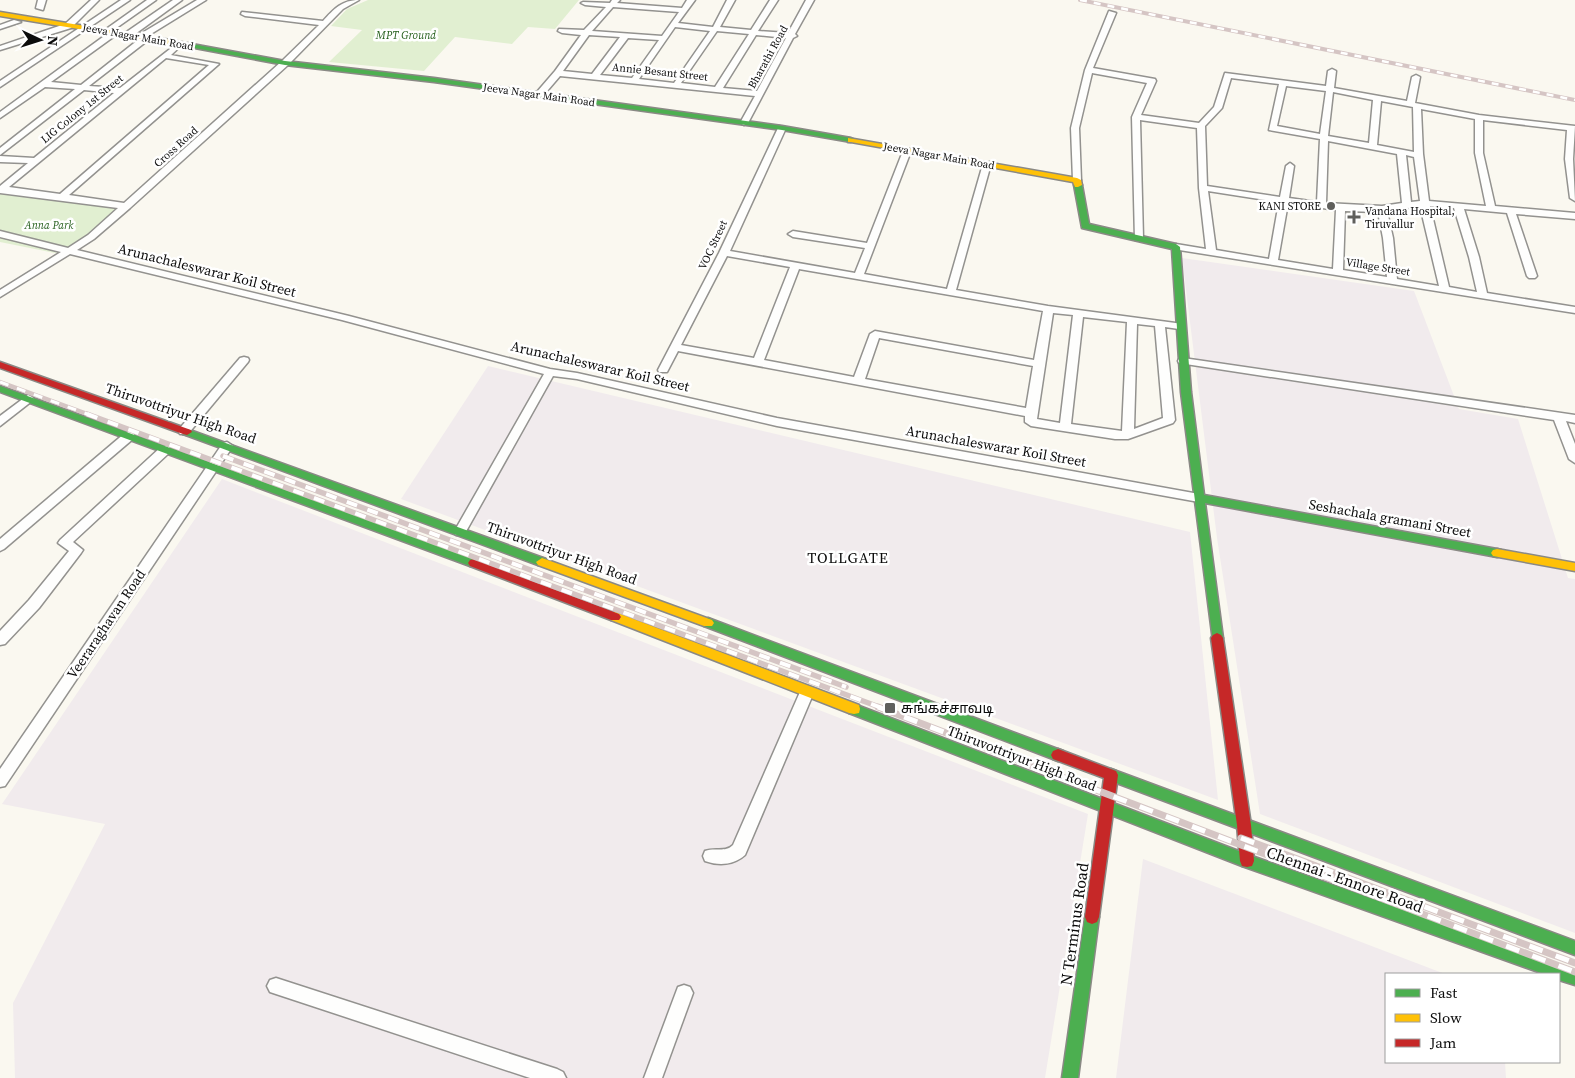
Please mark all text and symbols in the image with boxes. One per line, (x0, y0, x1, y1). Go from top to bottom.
north arrow (15, 15, 65, 65)
street label: Jeeva Nagar Main Road (80, 20, 196, 54)
street label: Bharathi Road (744, 22, 792, 91)
park label: MPT Ground (375, 28, 436, 43)
text: N (43, 35, 63, 47)
street label: Annie Besant Street (611, 60, 709, 85)
street label: LIG Colony 1st Street (38, 71, 127, 147)
street label: Jeeva Nagar Main Road (481, 80, 597, 110)
street label: Cross Road (151, 123, 202, 171)
street label: Jeeva Nagar Main Road (881, 139, 997, 173)
place label: KANI STORE (1258, 199, 1321, 214)
marker: KANI STORE (1325, 200, 1337, 212)
place label: Vandana Hospital, Tiruvallur (1365, 204, 1455, 232)
marker: Vandana Hospital, Tiruvallur (1347, 210, 1361, 224)
park label: Anna Park (24, 218, 74, 233)
street label: VOC Street (695, 218, 731, 272)
street label: Arunachaleswarar Koil Street (116, 238, 298, 302)
street label: Village Street (1345, 255, 1411, 280)
street label: Arunachaleswarar Koil Street (509, 336, 692, 396)
street label: Thiruvottriyur High Road (103, 378, 259, 448)
street label: Arunachaleswarar Koil Street (904, 420, 1088, 472)
street label: Seshachala gramani Street (1307, 494, 1473, 542)
street label: Thiruvottriyur High Road (484, 516, 640, 590)
district label: TOLLGATE (807, 547, 889, 568)
street label: Veeraraghavan Road (62, 565, 150, 683)
place label: சுங்கச்சாவடி (901, 698, 994, 718)
marker: சுங்கச்சாவடி (883, 701, 897, 715)
street label: Thiruvottriyur High Road (944, 720, 1100, 796)
street label: Chennai - Ennore Road (1264, 840, 1426, 918)
street label: N Terminus Road (1054, 861, 1094, 987)
legend (1385, 973, 1560, 1063)
text: Fast (1430, 982, 1457, 1003)
text: Slow (1430, 1007, 1462, 1028)
text: Jam (1429, 1032, 1457, 1053)

